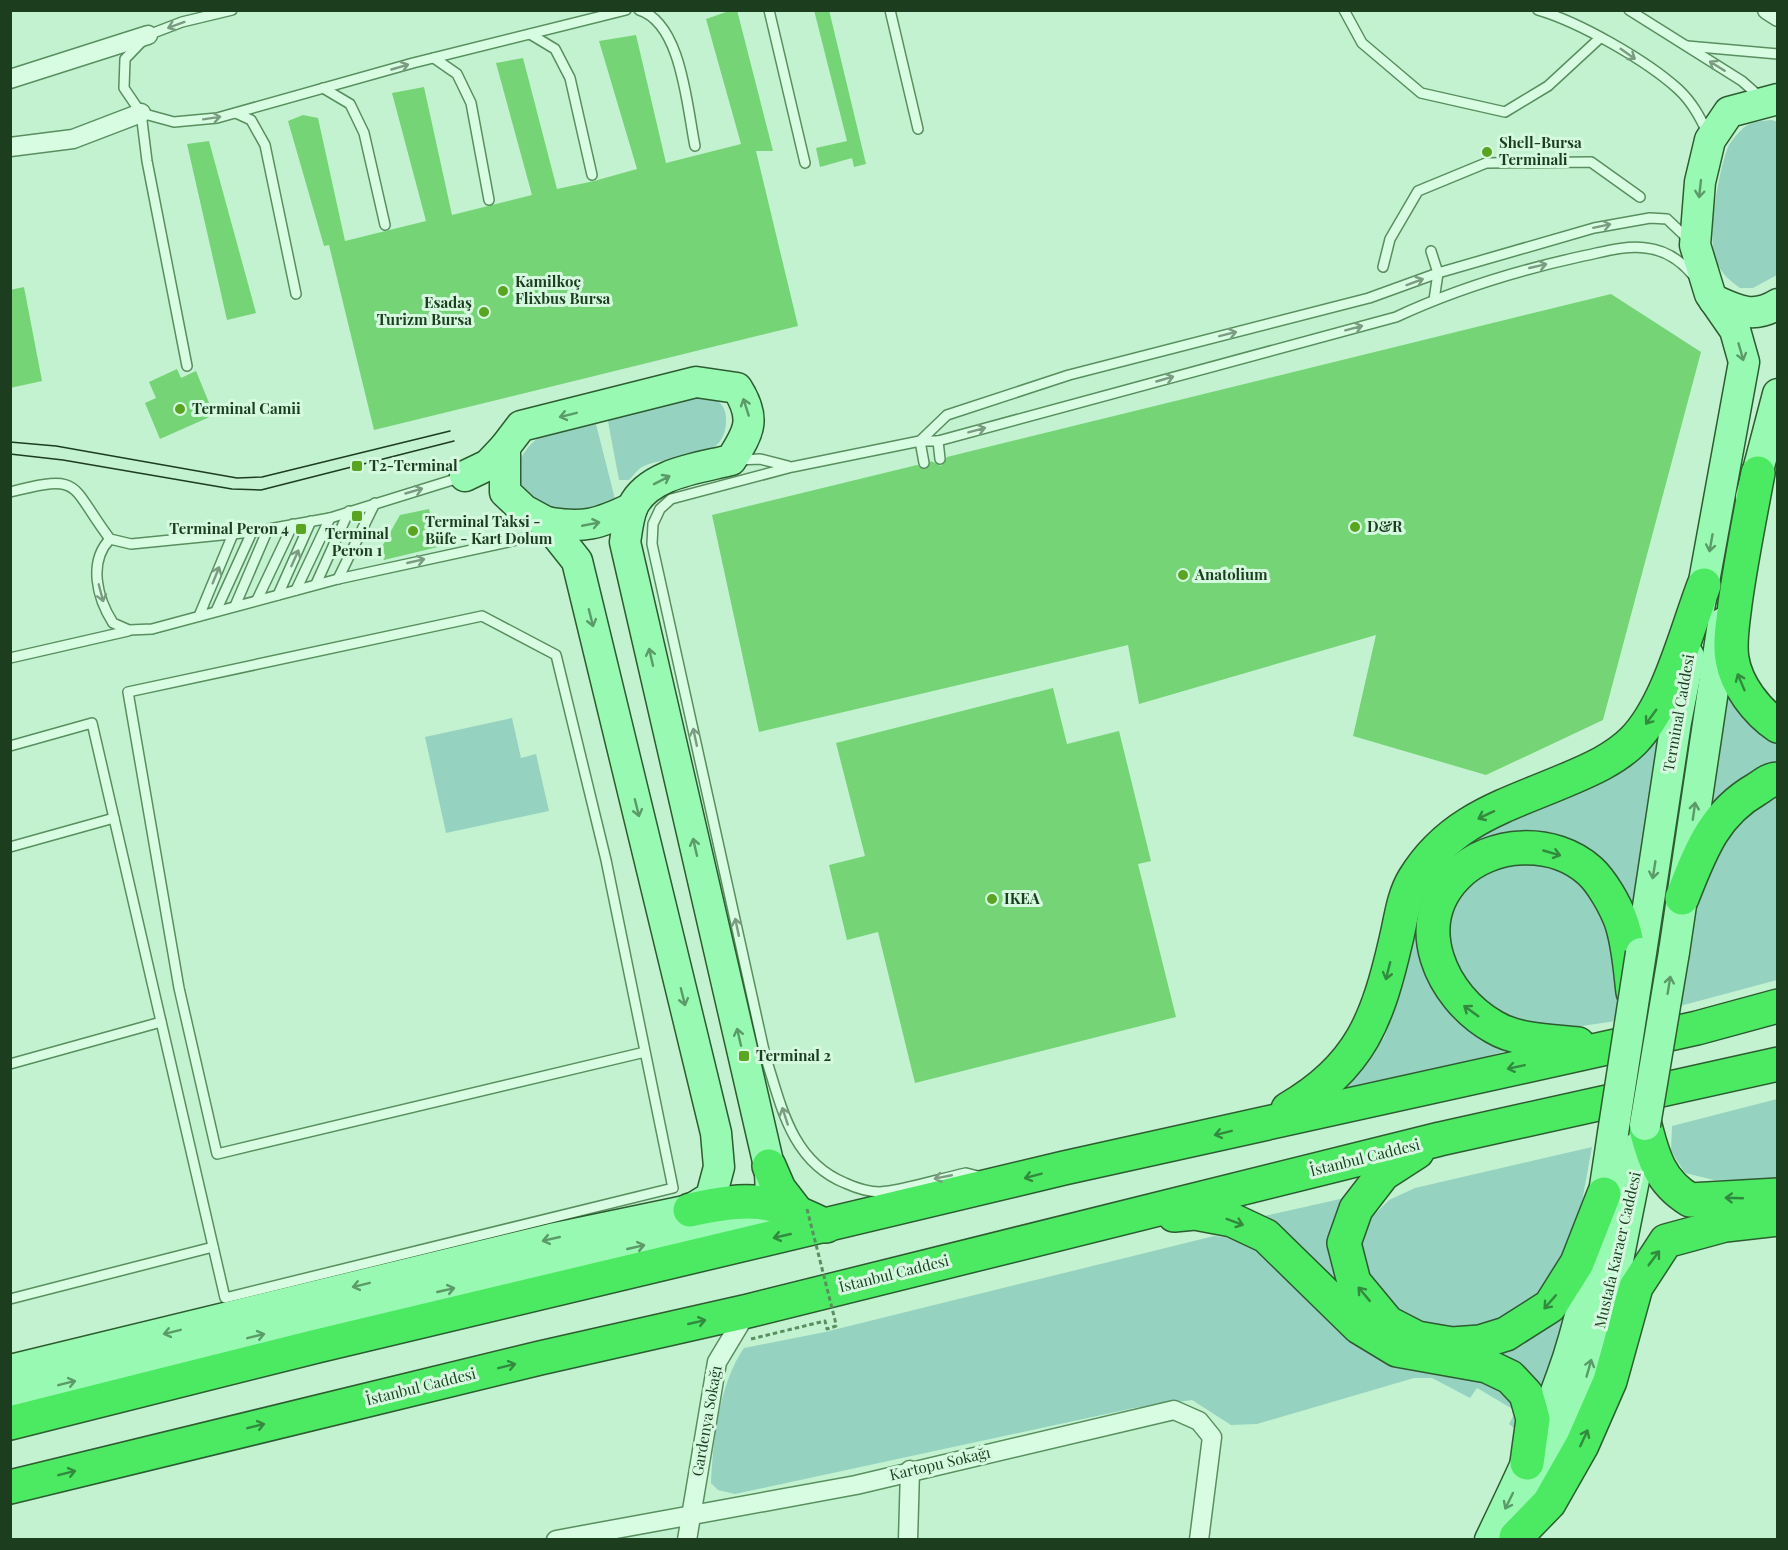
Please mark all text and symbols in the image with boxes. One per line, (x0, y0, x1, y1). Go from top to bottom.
one-way arrow (167, 20, 186, 31)
one-way arrow (1620, 48, 1636, 60)
one-way arrow (1709, 60, 1726, 72)
one-way arrow (391, 61, 410, 72)
one-way arrow (202, 112, 222, 123)
place label: Shell-Bursa Terminali (1499, 132, 1582, 169)
marker: Shell-Bursa Terminali (1480, 145, 1494, 159)
one-way arrow (1694, 179, 1705, 198)
one-way arrow (1592, 220, 1611, 232)
one-way arrow (1528, 260, 1547, 272)
place label: Kamilkoç Flixbus Bursa (515, 271, 611, 308)
one-way arrow (1405, 275, 1424, 286)
marker: Kamilkoç Flixbus Bursa (496, 284, 510, 298)
place label: Esadaş Turizm Bursa (377, 292, 472, 329)
marker: Esadaş Turizm Bursa (477, 305, 491, 319)
one-way arrow (1344, 322, 1363, 334)
one-way arrow (1218, 328, 1237, 339)
one-way arrow (1736, 342, 1747, 361)
one-way arrow (1155, 373, 1174, 384)
one-way arrow (740, 397, 751, 416)
place label: Terminal Camii (192, 398, 301, 418)
marker: Terminal Camii (173, 402, 187, 416)
one-way arrow (559, 409, 578, 421)
one-way arrow (967, 424, 986, 436)
place label: T2-Terminal (369, 455, 458, 475)
marker: T2-Terminal (350, 459, 364, 473)
one-way arrow (653, 474, 671, 486)
one-way arrow (404, 485, 423, 496)
marker: Terminal Peron 1 (350, 509, 364, 523)
place label: Terminal Taksi - Büfe - Kart Dolum (425, 511, 553, 548)
place label: D&R (1367, 516, 1403, 536)
place label: Terminal Peron 4 (169, 518, 289, 538)
one-way arrow (580, 518, 600, 529)
marker: D&R (1348, 520, 1362, 534)
marker: Terminal Peron 4 (294, 522, 308, 536)
place label: Terminal Peron 1 (325, 523, 389, 560)
marker: Terminal Taksi - Büfe - Kart Dolum (406, 524, 420, 538)
one-way arrow (1705, 533, 1716, 553)
one-way arrow (289, 549, 301, 567)
one-way arrow (406, 555, 425, 567)
place label: Anatolium (1194, 564, 1268, 584)
one-way arrow (211, 566, 222, 584)
marker: Anatolium (1176, 568, 1190, 582)
one-way arrow (96, 583, 107, 602)
one-way arrow (586, 608, 598, 627)
one-way arrow (645, 648, 656, 667)
street label: Terminal Caddesi (1658, 652, 1698, 773)
one-way arrow (1735, 673, 1746, 691)
one-way arrow (1644, 708, 1657, 724)
one-way arrow (689, 728, 700, 747)
one-way arrow (632, 798, 644, 817)
one-way arrow (1689, 802, 1700, 821)
one-way arrow (1478, 810, 1496, 821)
one-way arrow (689, 838, 700, 857)
one-way arrow (1542, 848, 1561, 859)
one-way arrow (1648, 860, 1659, 880)
place label: IKEA (1004, 888, 1041, 908)
marker: IKEA (985, 892, 999, 906)
one-way arrow (731, 918, 742, 938)
one-way arrow (1382, 962, 1394, 981)
one-way arrow (1663, 975, 1674, 995)
one-way arrow (677, 987, 689, 1006)
one-way arrow (1464, 1005, 1480, 1017)
one-way arrow (733, 1028, 744, 1047)
place label: Terminal 2 (756, 1045, 831, 1065)
marker: Terminal 2 (737, 1049, 751, 1063)
one-way arrow (1507, 1061, 1526, 1073)
one-way arrow (778, 1107, 789, 1126)
one-way arrow (1214, 1128, 1233, 1140)
street label: İstanbul Caddesi (1308, 1134, 1422, 1180)
street label: Mustafa Karaer Caddesi (1589, 1169, 1645, 1330)
one-way arrow (1024, 1170, 1043, 1182)
one-way arrow (934, 1172, 954, 1183)
one-way arrow (1725, 1192, 1744, 1204)
one-way arrow (1225, 1218, 1244, 1229)
one-way arrow (773, 1230, 792, 1242)
one-way arrow (542, 1234, 561, 1246)
one-way arrow (626, 1240, 645, 1252)
street label: İstanbul Caddesi (837, 1250, 951, 1296)
one-way arrow (1648, 1250, 1660, 1266)
one-way arrow (352, 1280, 371, 1292)
one-way arrow (436, 1284, 455, 1295)
one-way arrow (1357, 1287, 1371, 1302)
one-way arrow (1544, 1294, 1558, 1310)
one-way arrow (687, 1316, 707, 1327)
one-way arrow (163, 1326, 182, 1338)
one-way arrow (247, 1329, 266, 1341)
one-way arrow (498, 1359, 517, 1371)
one-way arrow (1584, 1359, 1595, 1378)
street label: İstanbul Caddesi (364, 1363, 478, 1409)
street label: Gardenya Sokağı (686, 1363, 726, 1478)
one-way arrow (57, 1376, 76, 1388)
one-way arrow (247, 1420, 266, 1432)
one-way arrow (1579, 1430, 1591, 1448)
street label: Kartopu Sokağı (887, 1442, 993, 1484)
one-way arrow (57, 1467, 76, 1479)
one-way arrow (1502, 1492, 1514, 1510)

